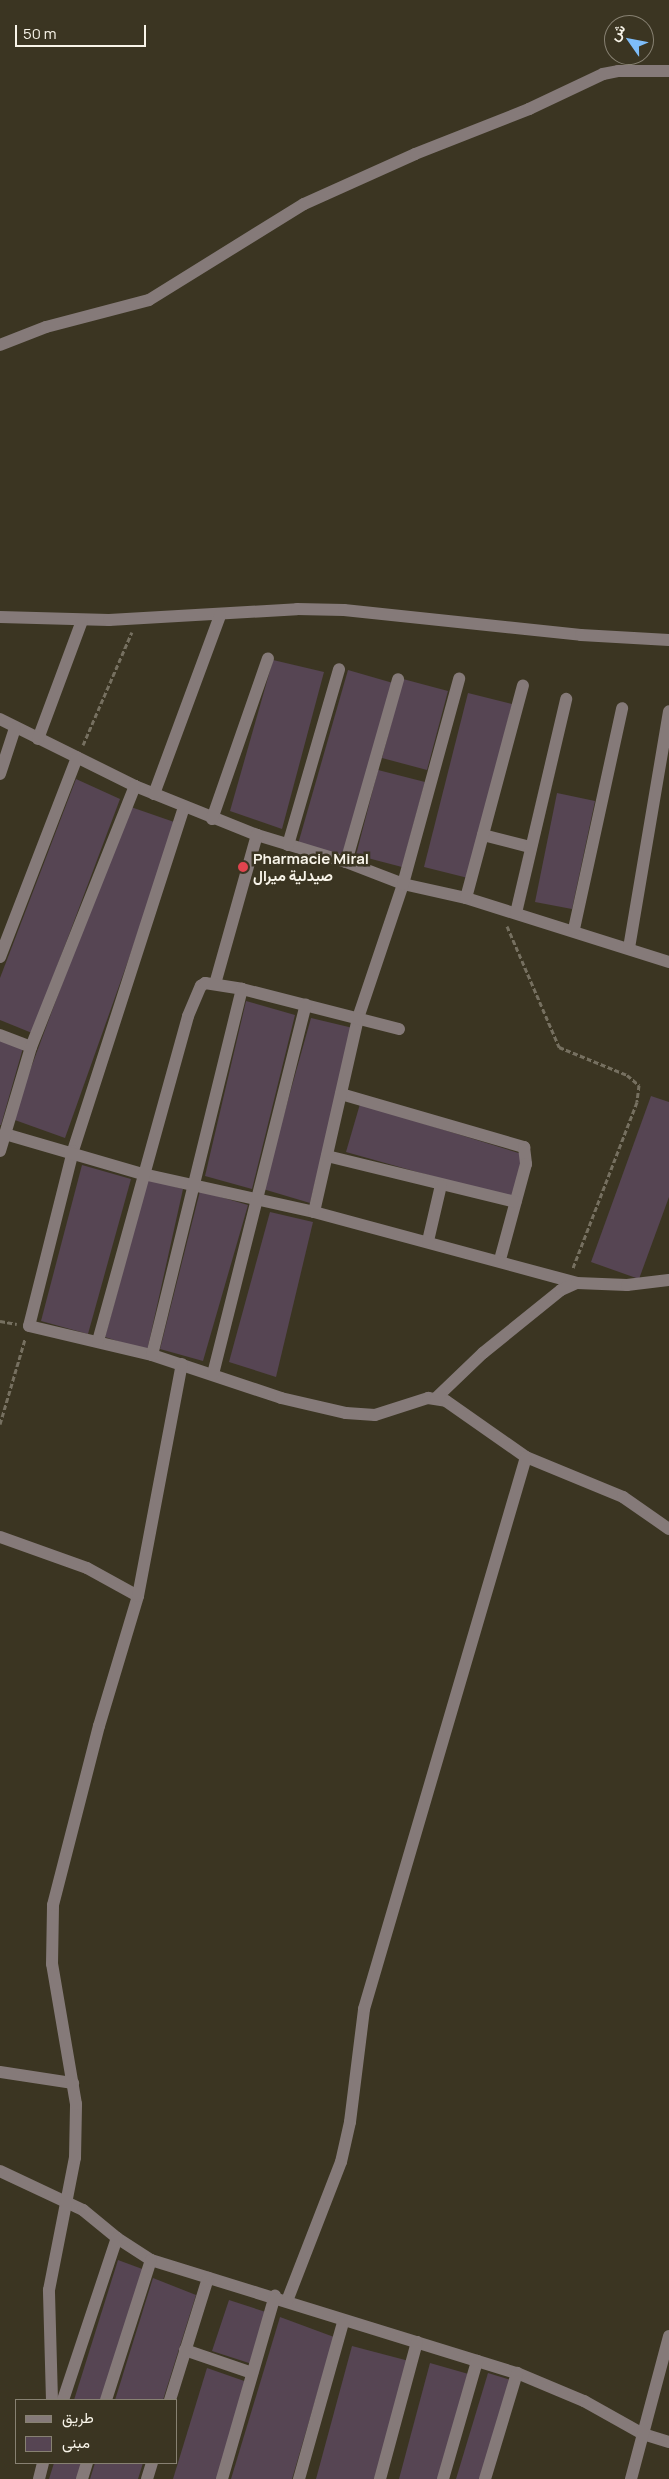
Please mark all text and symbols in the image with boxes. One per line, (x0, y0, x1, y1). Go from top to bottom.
scale bar (18, 15, 149, 47)
north arrow (604, 15, 654, 65)
text: ش (604, 20, 629, 44)
text: 50 m (23, 23, 57, 44)
place label: Pharmacie Miral صيدلية ميرال (253, 849, 369, 884)
marker: Pharmacie Miral صيدلية ميرال (237, 861, 249, 873)
legend (15, 2399, 178, 2464)
text: طريق (62, 2407, 94, 2428)
text: مبنى (62, 2432, 90, 2453)

